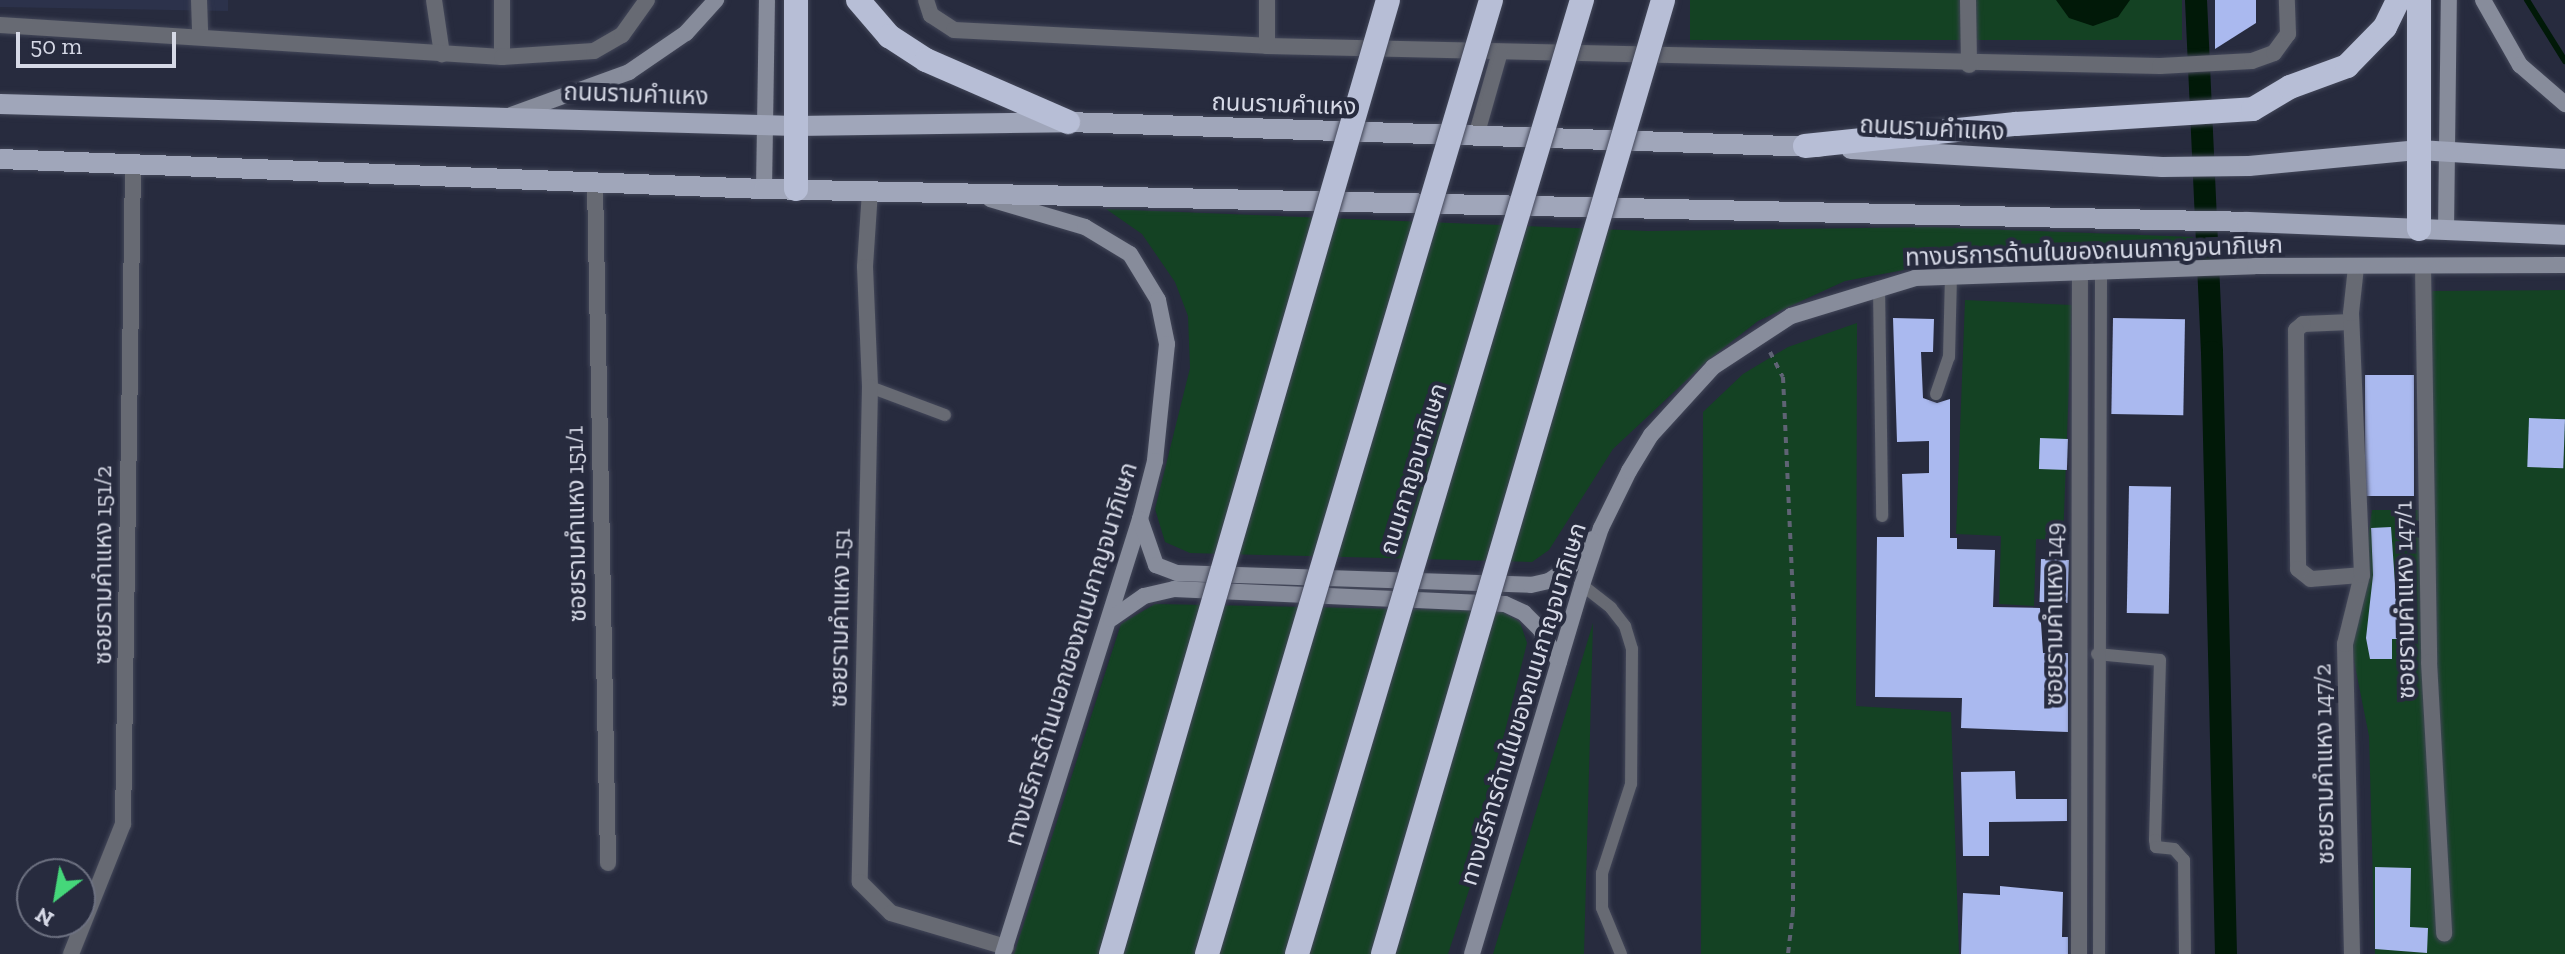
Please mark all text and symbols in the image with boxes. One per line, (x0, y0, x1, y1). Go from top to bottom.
scale bar (20, 16, 180, 66)
text: 50 m (30, 31, 82, 60)
street label: ถนนรามคำแหง (563, 77, 709, 111)
street label: ถนนรามคำแหง (1211, 87, 1357, 121)
street label: ถนนรามคำแหง (1859, 110, 2005, 146)
street label: ทางบริการด้านในของถนนกาญจนาภิเษก (1905, 230, 2283, 272)
street label: ถนนกาญจนาภิเษก (1373, 380, 1453, 558)
street label: ซอยรามคำแหง 151/1 (560, 426, 592, 622)
street label: ทางบริการด้านนอกของถนนกาญจนาภิเษก (999, 459, 1143, 849)
street label: ซอยรามคำแหง 151/2 (89, 465, 117, 665)
street label: ซอยรามคำแหง 147/1 (2389, 501, 2421, 699)
street label: ทางบริการด้านในของถนนกาญจนาภิเษก (1454, 519, 1592, 889)
street label: ซอยรามคำแหง 149 (2040, 522, 2068, 706)
street label: ซอยรามคำแหง 151 (824, 528, 856, 708)
street label: ซอยรามคำแหง 147/2 (2308, 663, 2340, 865)
north arrow (16, 858, 96, 938)
text: N (30, 901, 59, 933)

